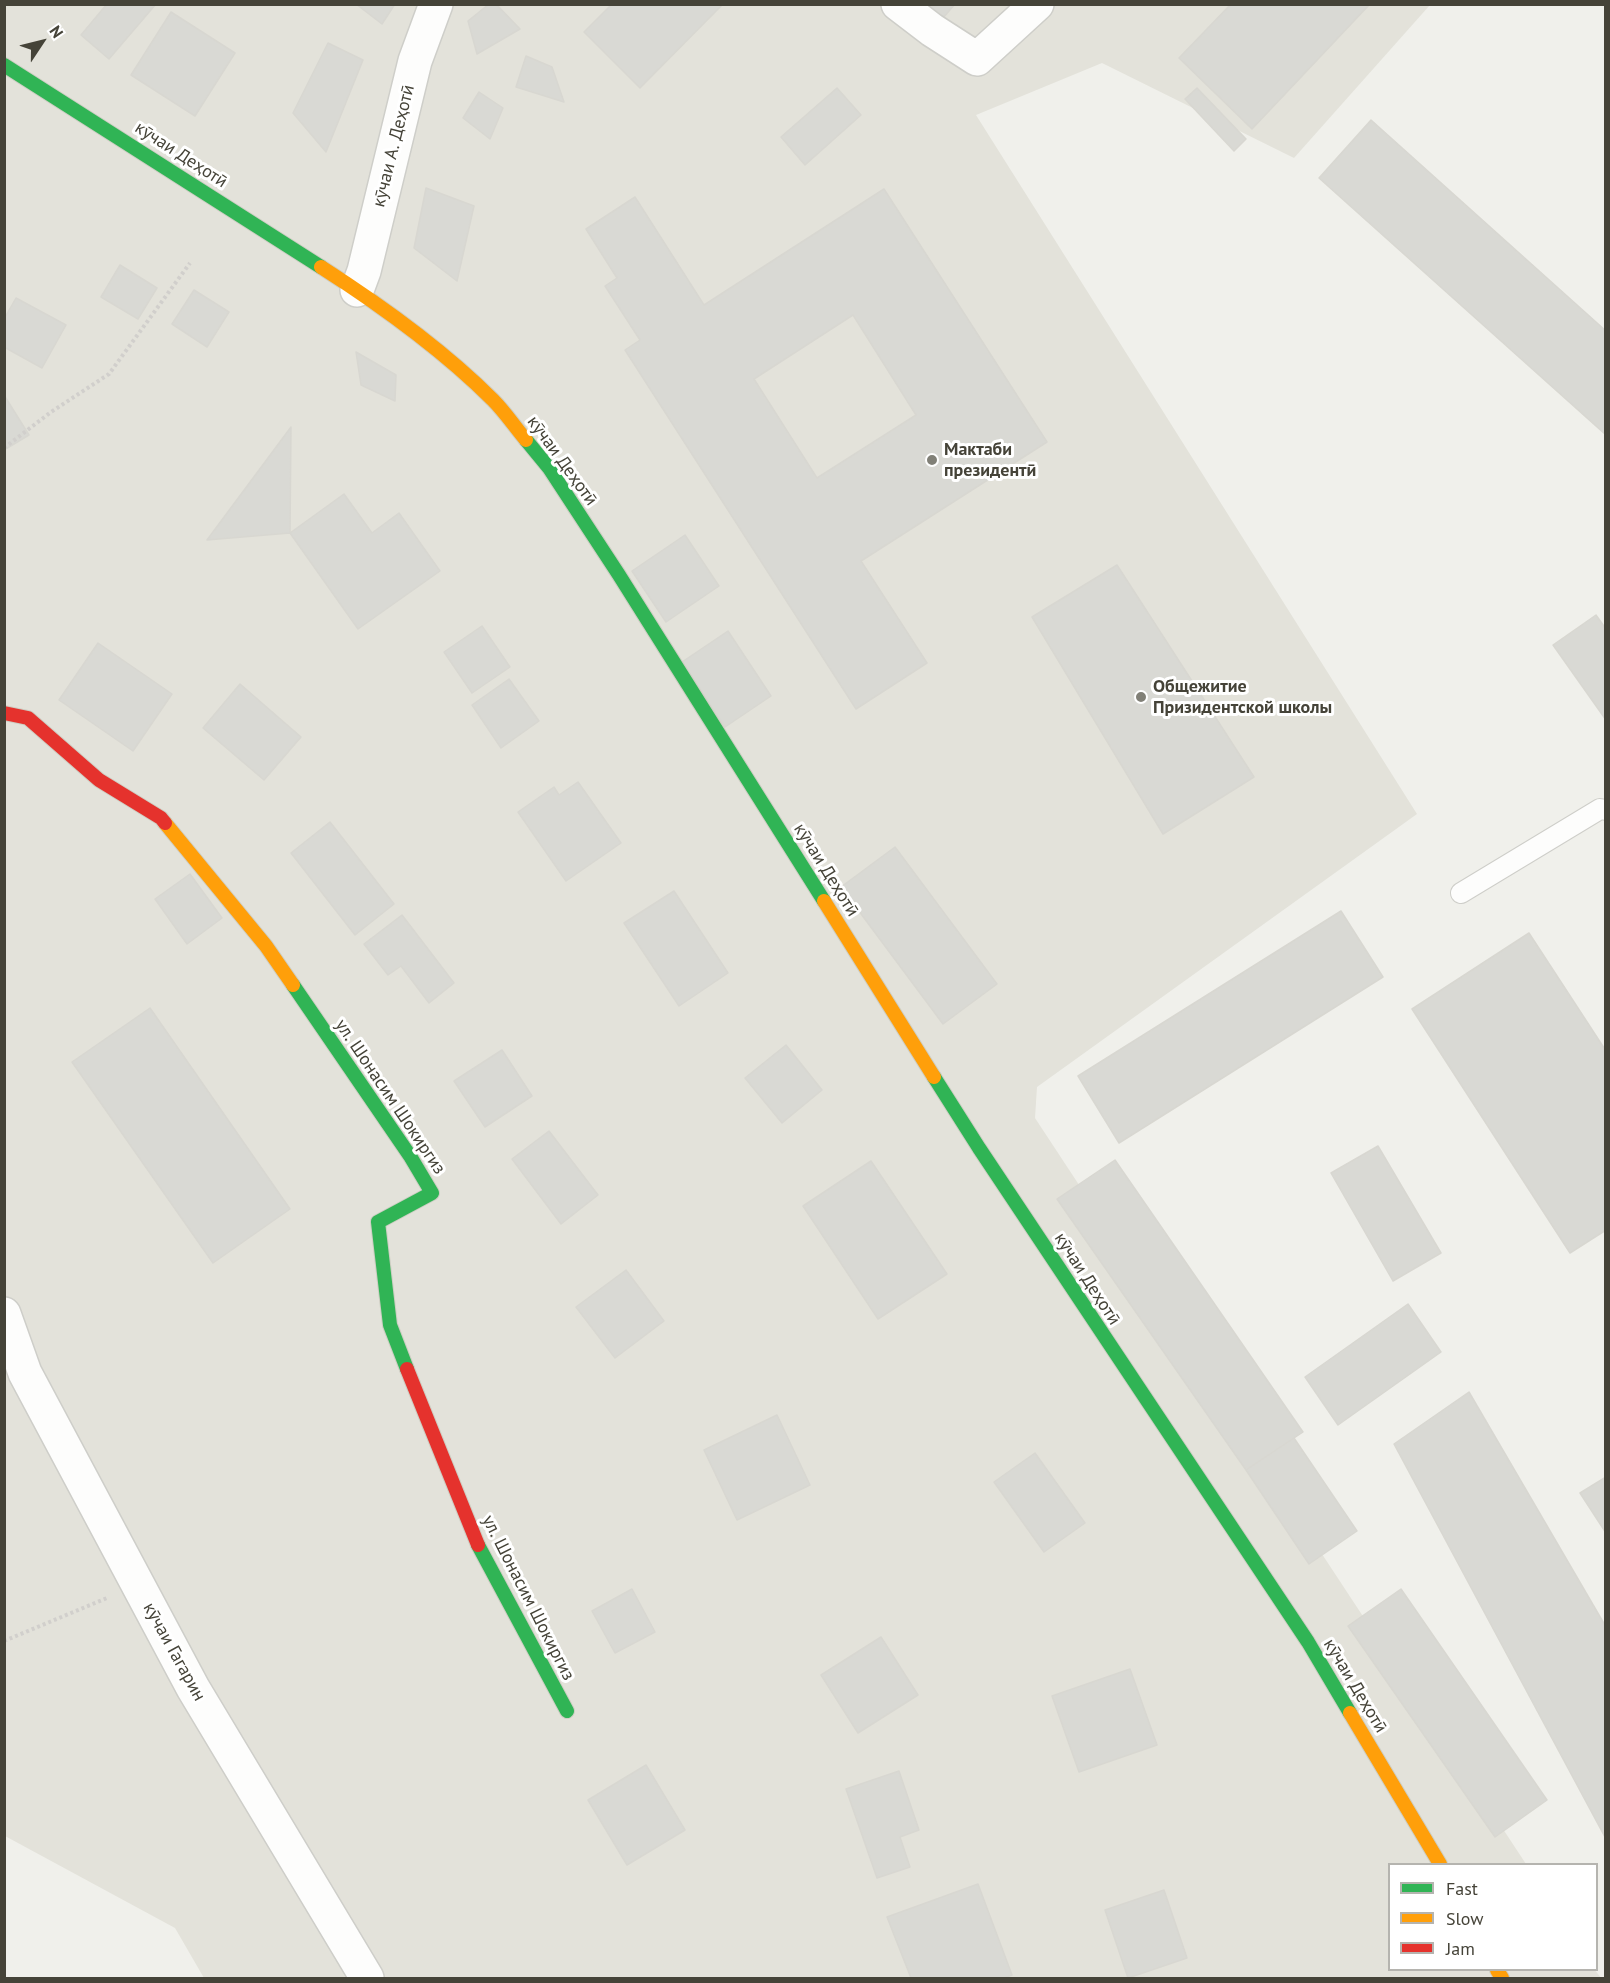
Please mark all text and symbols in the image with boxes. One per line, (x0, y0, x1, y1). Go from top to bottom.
north arrow (12, 12, 72, 72)
text: N (46, 22, 68, 42)
street label: кӯчаи А. Деҳотӣ (368, 83, 420, 209)
street label: кӯчаи Деҳотӣ (131, 117, 231, 193)
street label: кӯчаи Деҳотӣ (522, 412, 602, 510)
place label: Мактаби президентӣ (944, 439, 1036, 482)
marker: Мактаби президентӣ (925, 453, 939, 467)
place label: Общежитие Призидентской школы (1153, 676, 1332, 718)
marker: Общежитие Призидентской школы (1134, 690, 1148, 704)
street label: кӯчаи Деҳотӣ (789, 819, 863, 921)
street label: ул. Шонасим Шокиргиз (330, 1015, 450, 1179)
street label: кӯчаи Деҳотӣ (1049, 1229, 1125, 1329)
street label: ул. Шонасим Шокиргиз (477, 1512, 579, 1684)
street label: кӯчаи Гагарин (138, 1599, 210, 1705)
street label: кӯчаи Деҳотӣ (1319, 1635, 1391, 1737)
legend (1388, 1863, 1598, 1971)
text: Fast (1446, 1877, 1478, 1900)
text: Slow (1446, 1907, 1484, 1930)
text: Jam (1446, 1937, 1475, 1960)

